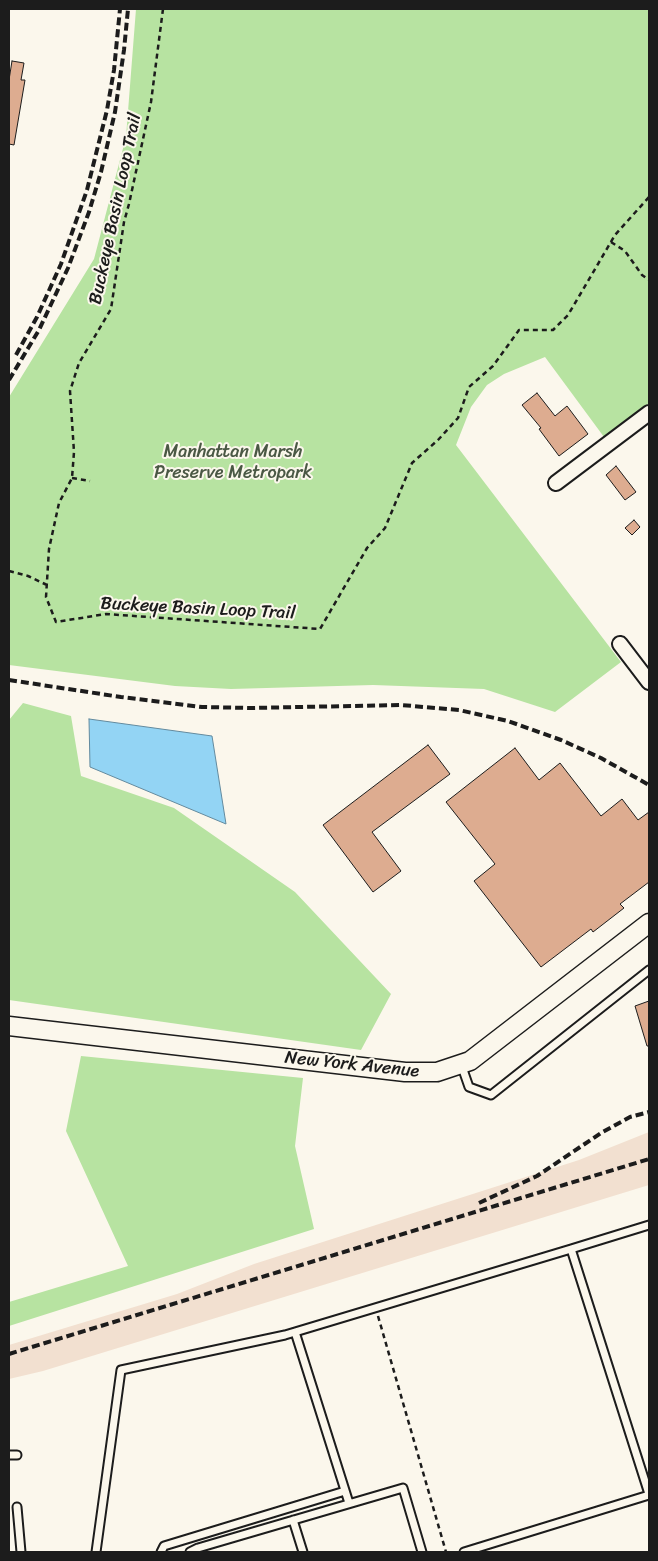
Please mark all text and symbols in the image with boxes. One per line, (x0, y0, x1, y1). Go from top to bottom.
street label: Buckeye Basin Loop Trail (85, 111, 147, 307)
park label: Manhattan Marsh Preserve Metropark (154, 441, 312, 484)
street label: Buckeye Basin Loop Trail (100, 593, 296, 625)
street label: New York Avenue (284, 1047, 420, 1083)

